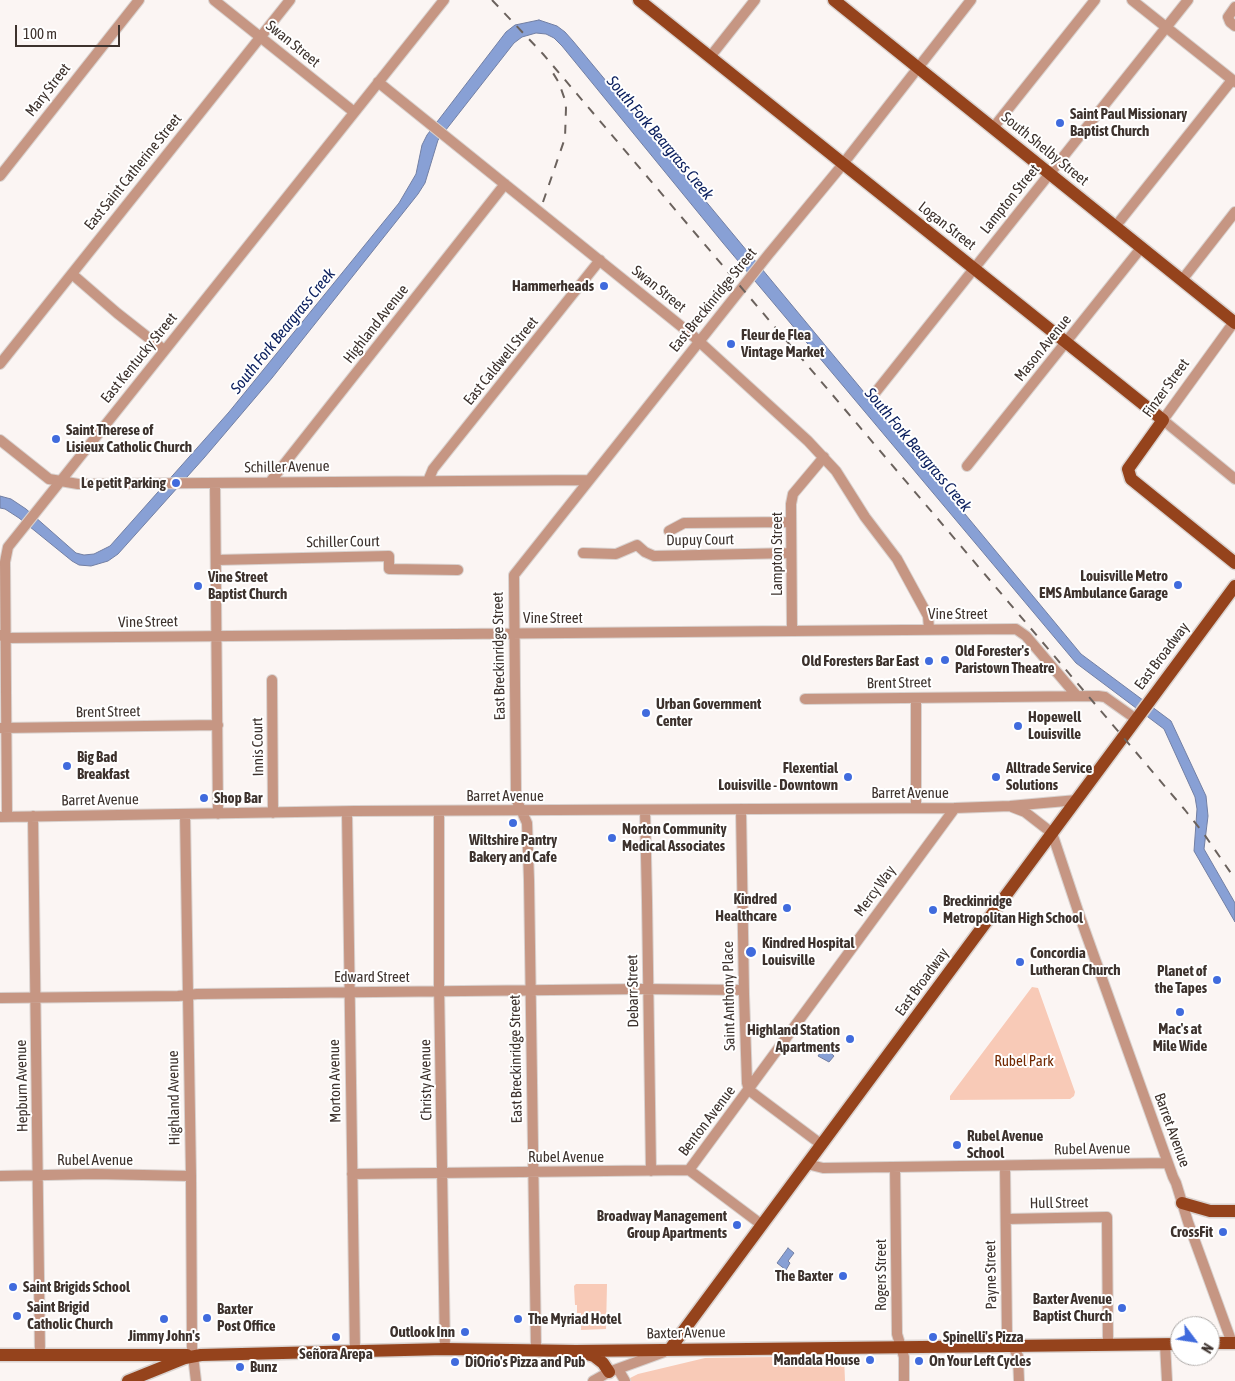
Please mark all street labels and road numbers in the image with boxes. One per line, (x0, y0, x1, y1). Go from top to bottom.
street label: Swan Street (262, 17, 324, 71)
street label: Mary Street (22, 60, 74, 120)
street label: South Shelby Street (998, 108, 1092, 190)
street label: East Saint Catherine Street (81, 110, 185, 234)
street label: Lampton Street (977, 161, 1043, 237)
street label: Logan Street (915, 198, 979, 254)
street label: East Breckinridge Street (666, 244, 760, 356)
street label: Swan Street (628, 262, 690, 316)
street label: Highland Avenue (340, 281, 412, 367)
street label: East Kentucky Street (97, 309, 181, 407)
street label: Mason Avenue (1011, 311, 1075, 385)
street label: East Caldwell Street (460, 313, 542, 409)
street label: Finzer Street (1139, 355, 1193, 421)
street label: Schiller Avenue (244, 457, 330, 477)
street label: Lampton Street (768, 512, 786, 596)
street label: Dupuy Court (666, 530, 734, 550)
street label: Schiller Court (306, 532, 380, 552)
street label: East Breckinridge Street (489, 592, 509, 720)
street label: Vine Street (928, 605, 988, 623)
street label: Vine Street (523, 609, 583, 627)
street label: Vine Street (118, 612, 178, 632)
street label: East Broadway (1131, 619, 1193, 693)
street label: Brent Street (866, 673, 932, 693)
street label: Brent Street (75, 702, 141, 722)
street label: Innis Court (248, 717, 268, 777)
street label: Barret Avenue (871, 784, 949, 802)
street label: Barret Avenue (466, 787, 544, 805)
street label: Barret Avenue (61, 790, 139, 810)
street label: Mercy Way (850, 862, 900, 920)
street label: Saint Anthony Place (719, 941, 739, 1051)
street label: East Broadway (891, 944, 953, 1020)
street label: Debarr Street (623, 954, 643, 1028)
street label: Edward Street (334, 968, 410, 986)
street label: East Breckinridge Street (506, 995, 526, 1123)
street label: Morton Avenue (325, 1039, 345, 1123)
street label: Christy Avenue (416, 1039, 436, 1121)
street label: Hepburn Avenue (12, 1040, 32, 1132)
street label: Highland Avenue (164, 1050, 184, 1146)
street label: Benton Avenue (675, 1082, 739, 1160)
street label: Barret Avenue (1150, 1090, 1194, 1170)
street label: Rubel Avenue (1054, 1139, 1130, 1159)
street label: Rubel Avenue (528, 1148, 604, 1166)
street label: Rubel Avenue (57, 1151, 133, 1169)
street label: Hull Street (1029, 1193, 1089, 1213)
street label: Rogers Street (872, 1239, 890, 1311)
street label: Payne Street (981, 1240, 1001, 1310)
street label: Baxter Avenue (646, 1323, 726, 1343)

